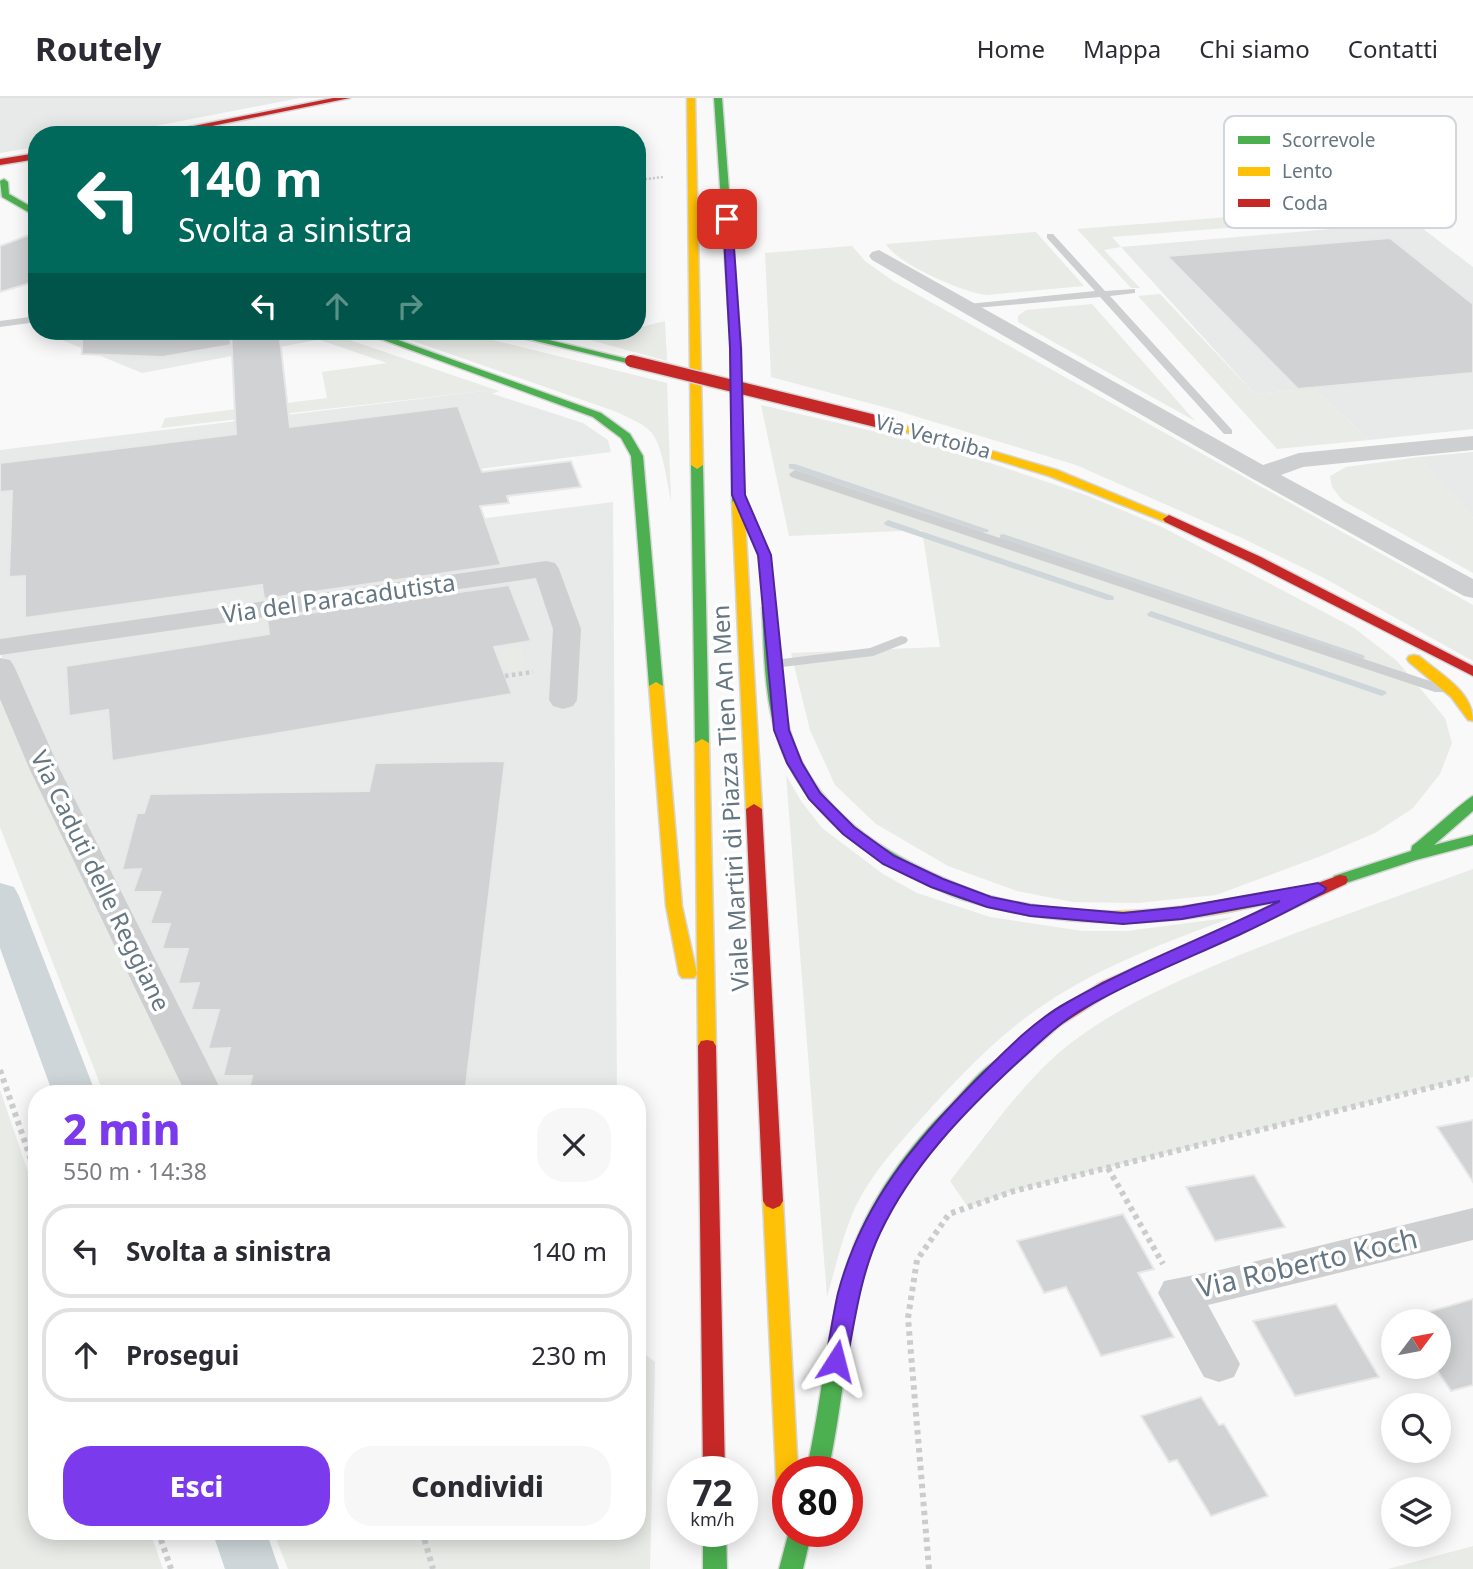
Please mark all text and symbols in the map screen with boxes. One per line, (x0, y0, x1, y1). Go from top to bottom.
text: Routely (35, 26, 161, 71)
text: Home (977, 32, 1045, 65)
text: Mappa (1083, 32, 1161, 65)
text: Chi siamo (1199, 32, 1310, 65)
text: Contatti (1348, 32, 1438, 65)
legend (1224, 116, 1456, 228)
text: Scorrevole (1282, 127, 1375, 153)
text: 140 m (178, 145, 323, 211)
icon: left (63, 154, 154, 245)
text: Lento (1282, 158, 1333, 184)
pin (697, 189, 757, 249)
text: Coda (1282, 190, 1328, 216)
icon: arrive (708, 200, 746, 238)
text: Svolta a sinistra (178, 208, 413, 251)
icon: left (245, 287, 283, 325)
icon: ahead (318, 287, 356, 325)
icon: right (391, 287, 429, 325)
street label: Via Vertoiba (872, 407, 994, 465)
street label: Via del Paracadutista (220, 565, 457, 630)
street label: Viale Martiri di Piazza Tien An Men (703, 604, 756, 992)
street label: Via Caduti delle Reggiane (24, 745, 179, 1016)
text: 2 min (63, 1100, 180, 1157)
button: close (537, 1108, 611, 1182)
text: 550 m · 14:38 (63, 1155, 207, 1187)
street label: Via Roberto Koch (1193, 1218, 1421, 1306)
icon: left (67, 1232, 105, 1270)
text: Svolta a sinistra (126, 1233, 332, 1269)
text: 140 m (531, 1233, 607, 1269)
north arrow (1381, 1309, 1451, 1379)
map controls (1381, 1309, 1451, 1547)
position arrow (799, 1324, 873, 1398)
icon: ahead (67, 1336, 105, 1374)
text: Prosegui (126, 1337, 239, 1373)
text: 230 m (531, 1337, 607, 1373)
button: search (1381, 1393, 1451, 1463)
button: Esci (63, 1446, 330, 1526)
button: Condividi (344, 1446, 611, 1526)
speed limit sign: 80 (772, 1456, 863, 1547)
text: 72 (692, 1469, 733, 1516)
button: layers (1381, 1477, 1451, 1547)
text: km/h (690, 1507, 735, 1531)

